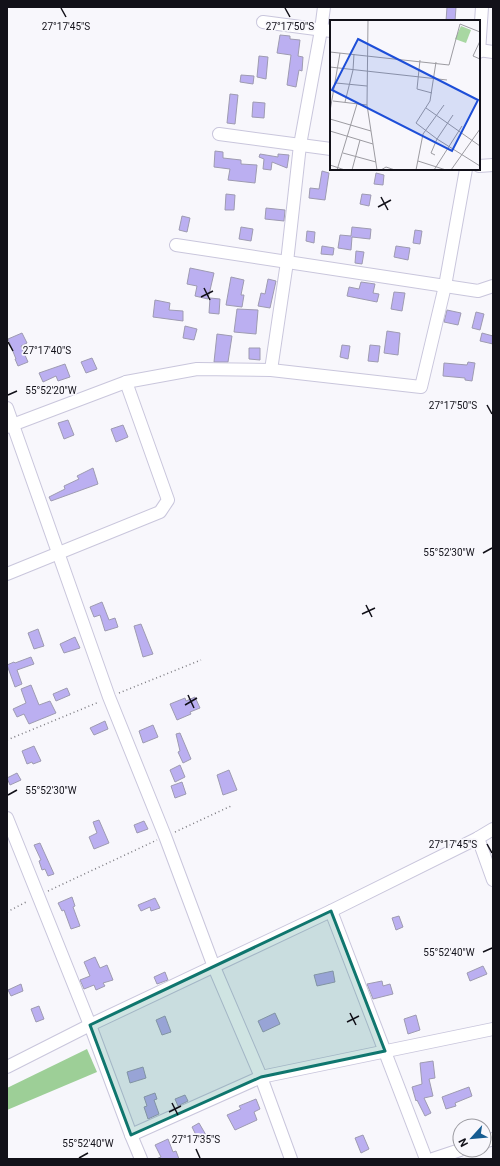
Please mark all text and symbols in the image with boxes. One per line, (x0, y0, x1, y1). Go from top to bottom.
inset map (330, 20, 480, 170)
text: 27°17'45"S (42, 21, 90, 32)
text: 27°17'50"S (266, 21, 314, 32)
text: 27°17'40"S (23, 345, 71, 356)
text: 55°52'20"W (25, 385, 77, 396)
text: 27°17'50"S (429, 400, 477, 411)
text: 55°52'30"W (423, 547, 475, 558)
text: 55°52'30"W (25, 785, 77, 796)
text: 27°17'45"S (429, 839, 477, 850)
text: 55°52'40"W (423, 947, 475, 958)
north arrow (452, 1118, 492, 1158)
text: 27°17'35"S (172, 1134, 220, 1145)
text: N (456, 1136, 471, 1149)
text: 55°52'40"W (62, 1138, 114, 1149)

